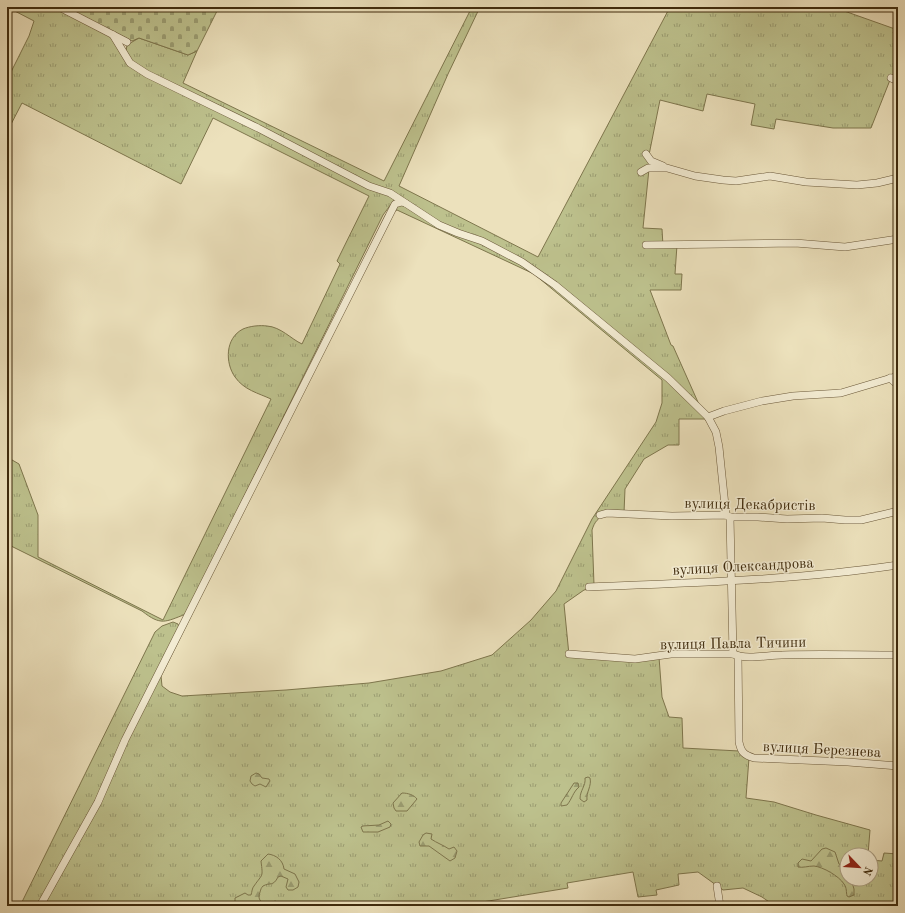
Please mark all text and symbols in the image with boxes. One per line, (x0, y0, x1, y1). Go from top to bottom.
street label: вулиця Декабристів (684, 497, 816, 514)
street label: вулиця Олександрова (672, 556, 815, 579)
street label: вулиця Павла Тичини (660, 636, 806, 653)
street label: вулиця Березнева (762, 740, 882, 761)
north arrow (839, 847, 879, 887)
text: N (860, 864, 873, 877)

